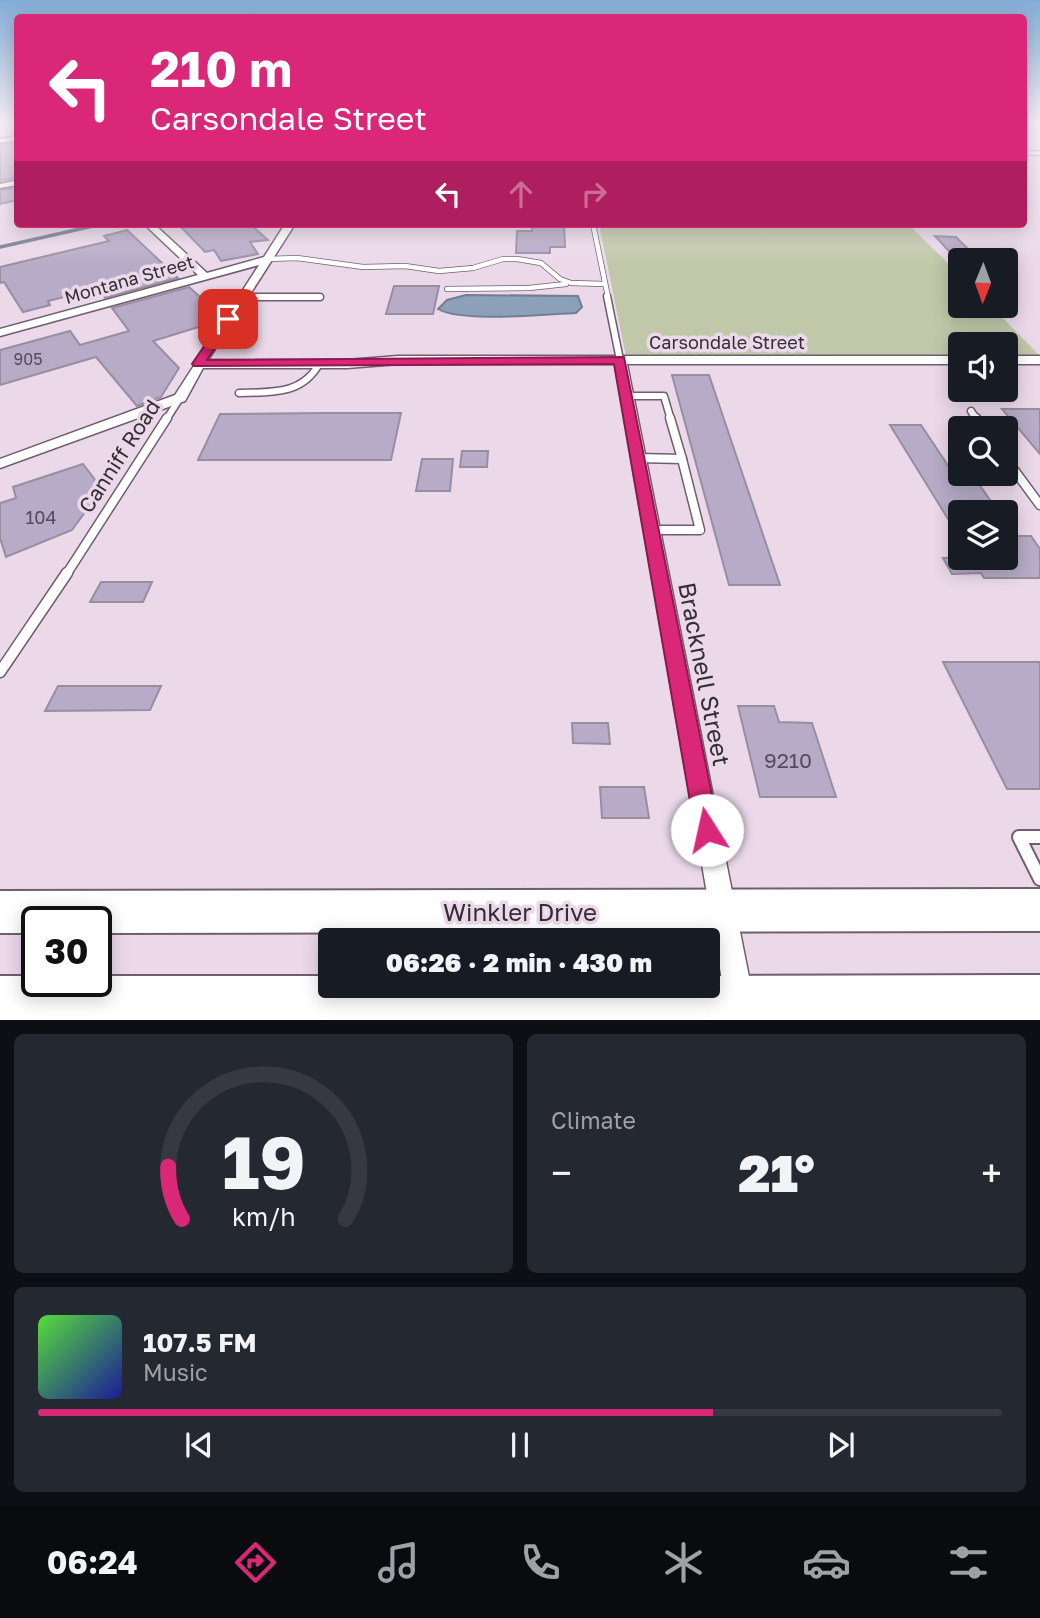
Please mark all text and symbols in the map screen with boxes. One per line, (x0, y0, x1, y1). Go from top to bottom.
text: 210 m (150, 39, 292, 98)
icon: left (35, 42, 126, 133)
text: Carsondale Street (150, 99, 427, 137)
icon: left (429, 175, 467, 213)
icon: ahead (502, 175, 540, 213)
icon: right (575, 175, 613, 213)
north arrow (948, 248, 1018, 318)
map controls (948, 248, 1018, 570)
street label: Montana Street (62, 250, 196, 308)
pin (198, 289, 258, 349)
icon: arrive (209, 300, 247, 338)
street label: Carsondale Street (649, 331, 805, 353)
button: sound (948, 332, 1018, 402)
house number: 905 (14, 349, 42, 369)
street label: Canniff Road (73, 394, 165, 518)
button: search (948, 416, 1018, 486)
button: layers (948, 500, 1018, 570)
house number: 104 (26, 506, 56, 528)
street label: Bracknell Street (673, 580, 737, 768)
house number: 9210 (764, 747, 812, 773)
position arrow (670, 793, 744, 867)
street label: Winkler Drive (443, 897, 597, 926)
speed limit sign: 30 (21, 906, 112, 997)
text: 06:26 · 2 min · 430 m (386, 947, 652, 978)
text: Climate (551, 1106, 636, 1134)
text: 19 (222, 1119, 305, 1206)
text: 21° (738, 1141, 815, 1203)
text: − (551, 1150, 572, 1195)
text: + (981, 1150, 1002, 1195)
text: km/h (232, 1201, 295, 1232)
text: 107.5 FM (143, 1327, 257, 1358)
text: Music (143, 1358, 208, 1386)
icon: previous (180, 1426, 218, 1464)
icon: pause (501, 1426, 539, 1464)
icon: next (822, 1426, 860, 1464)
icon: directions (231, 1538, 280, 1587)
icon: music (374, 1538, 423, 1587)
icon: phone (516, 1538, 565, 1587)
icon: climate (659, 1538, 708, 1587)
icon: car (802, 1538, 851, 1587)
icon: filters (944, 1538, 993, 1587)
text: 06:24 (47, 1543, 138, 1581)

